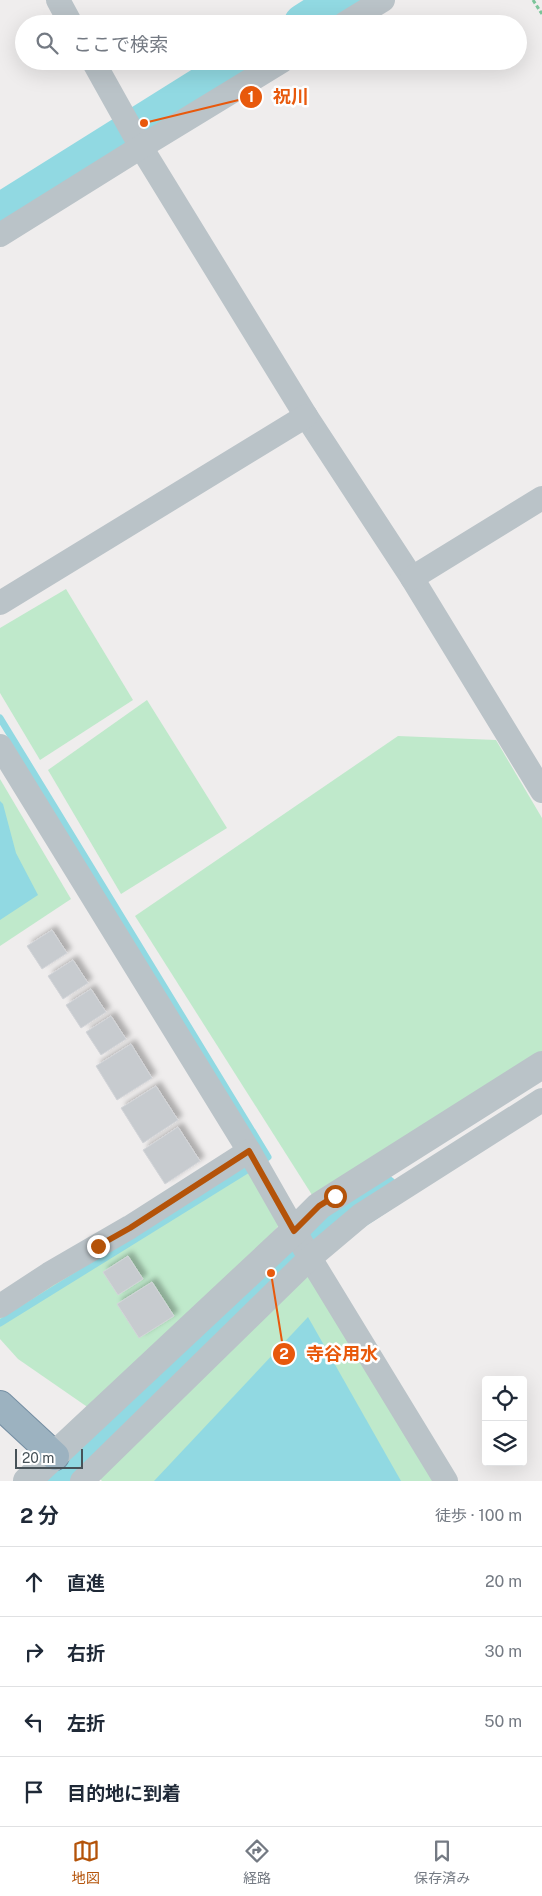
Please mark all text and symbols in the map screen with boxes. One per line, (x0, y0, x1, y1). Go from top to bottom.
search box (15, 15, 527, 70)
icon: search (33, 29, 61, 57)
text: ここで検索 (73, 33, 168, 55)
callout: 祝川 (238, 81, 319, 114)
text: 祝川 (273, 86, 309, 107)
text: 1 (248, 88, 254, 105)
route start (324, 1185, 347, 1208)
route end (87, 1235, 110, 1258)
callout: 寺谷用水 (271, 1338, 388, 1371)
text: 寺谷用水 (306, 1343, 378, 1364)
text: 2 (279, 1345, 289, 1362)
map controls (482, 1376, 527, 1466)
button: locate (482, 1376, 527, 1421)
button: layers (482, 1421, 527, 1466)
scale bar (15, 1446, 82, 1469)
text: 20 m (22, 1450, 54, 1466)
text: 2 分 (20, 1503, 59, 1528)
text: 徒歩 · 100 m (435, 1506, 522, 1525)
icon: ahead (20, 1568, 48, 1596)
text: 直進 (67, 1572, 105, 1594)
text: 20 m (485, 1572, 522, 1591)
icon: right (20, 1638, 48, 1666)
text: 右折 (67, 1642, 105, 1664)
text: 30 m (485, 1642, 522, 1661)
icon: left (20, 1708, 48, 1736)
text: 左折 (67, 1712, 105, 1734)
text: 50 m (484, 1712, 522, 1731)
icon: arrive (20, 1778, 48, 1806)
text: 目的地に到着 (67, 1782, 181, 1804)
tab: 地図 (72, 1837, 100, 1887)
tab: 経路 (243, 1837, 271, 1887)
tab: 保存済み (414, 1837, 470, 1887)

